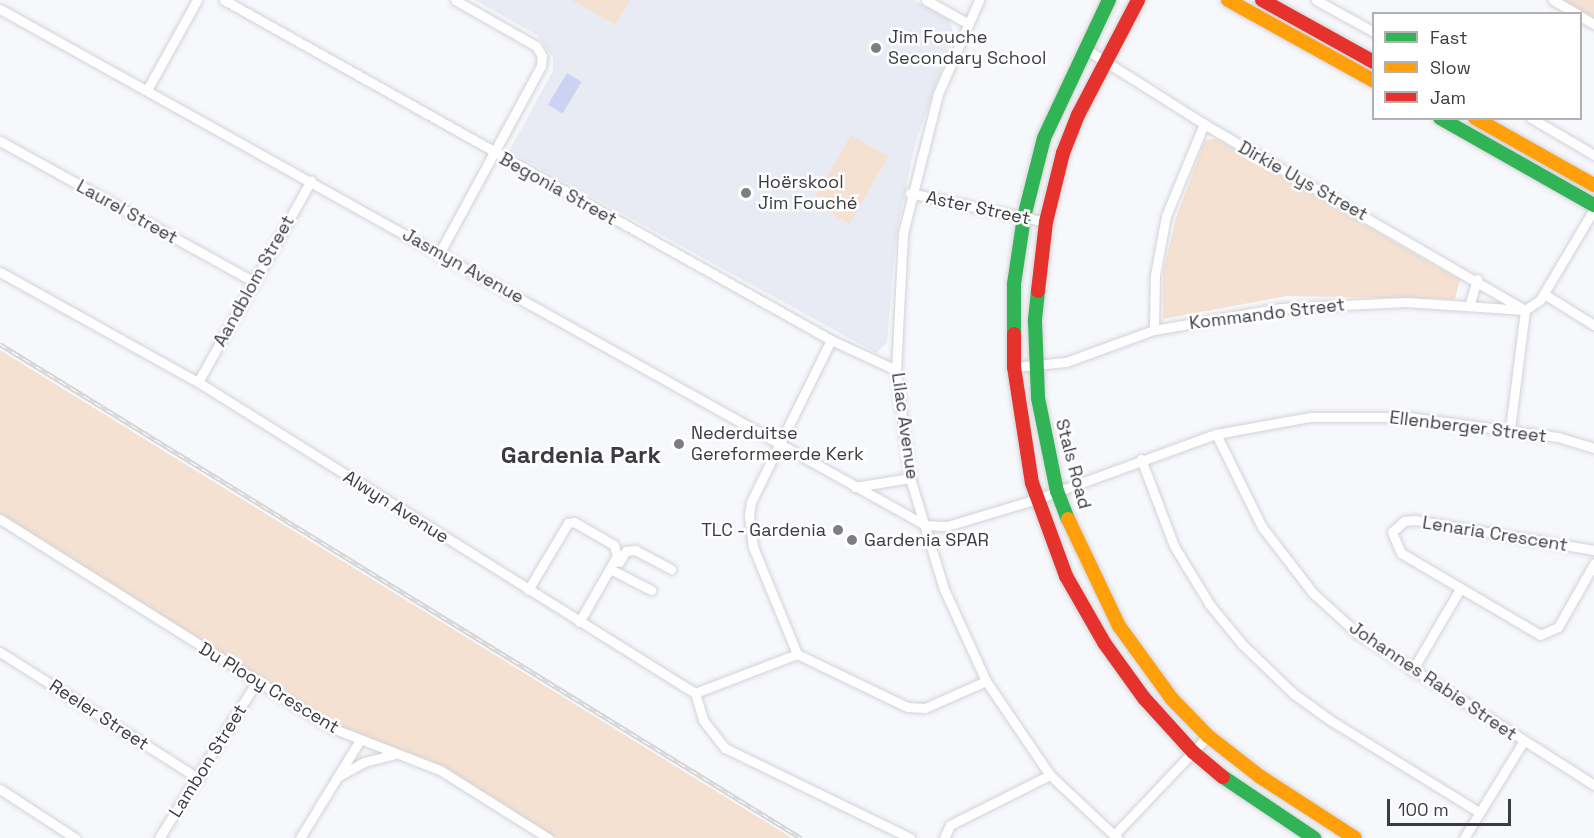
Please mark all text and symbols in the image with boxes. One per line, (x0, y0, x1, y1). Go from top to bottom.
legend (1372, 12, 1582, 120)
text: Fast (1430, 26, 1467, 49)
place label: Jim Fouche Secondary School (888, 27, 1046, 70)
marker: Jim Fouche Secondary School (869, 41, 883, 55)
text: Slow (1430, 56, 1471, 79)
text: Jam (1430, 86, 1466, 109)
street label: Dirkie Uys Street (1235, 136, 1371, 226)
street label: Begonia Street (496, 148, 620, 230)
place label: Hoërskool Jim Fouché (758, 172, 857, 214)
street label: Laurel Street (73, 175, 181, 249)
marker: Hoërskool Jim Fouché (739, 186, 753, 200)
street label: Aster Street (924, 186, 1032, 230)
street label: Aandblom Street (209, 212, 299, 350)
street label: Jasmyn Avenue (398, 224, 528, 308)
street label: Kommando Street (1188, 294, 1346, 334)
street label: Lilac Avenue (887, 371, 923, 481)
street label: Ellenberger Street (1388, 407, 1548, 447)
street label: Stals Road (1051, 417, 1095, 511)
place label: Nederduitse Gereformeerde Kerk (691, 423, 864, 466)
marker: Nederduitse Gereformeerde Kerk (672, 437, 686, 451)
district label: Gardenia Park (501, 441, 661, 469)
street label: Alwyn Avenue (339, 466, 453, 548)
street label: Lenaria Crescent (1421, 512, 1569, 556)
place label: TLC - Gardenia (700, 519, 826, 541)
marker: TLC - Gardenia (831, 523, 845, 537)
place label: Gardenia SPAR (864, 529, 989, 551)
marker: Gardenia SPAR (845, 533, 859, 547)
street label: Johannes Rabie Street (1345, 617, 1521, 745)
street label: Du Plooy Crescent (195, 638, 343, 738)
street label: Reeler Street (45, 675, 153, 755)
street label: Lambon Street (165, 701, 251, 821)
scale bar (1390, 787, 1514, 825)
text: 100 m (1398, 798, 1449, 821)

